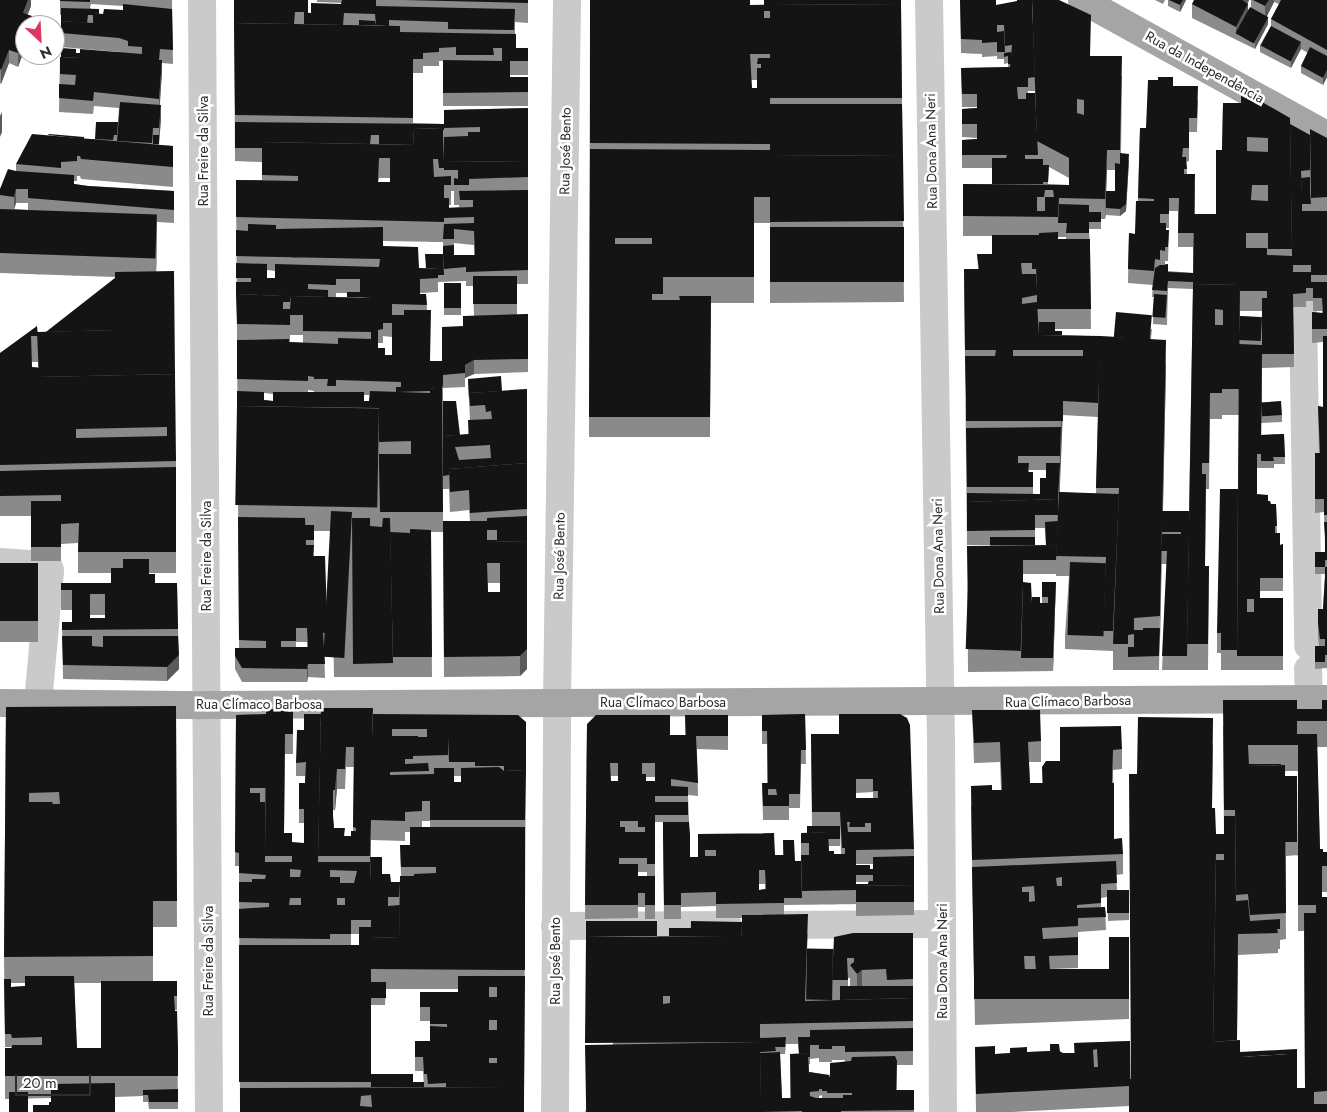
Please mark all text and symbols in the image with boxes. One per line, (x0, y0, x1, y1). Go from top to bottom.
north arrow (15, 15, 65, 65)
street label: Rua da Independência (1143, 27, 1267, 107)
text: N (37, 41, 55, 64)
street label: Rua Dona Ana Neri (922, 93, 940, 209)
street label: Rua Freire da Silva (195, 96, 211, 206)
street label: Rua José Bento (556, 107, 574, 195)
street label: Rua Dona Ana Neri (929, 498, 947, 614)
street label: Rua Freire da Silva (198, 501, 214, 611)
street label: Rua José Bento (550, 512, 568, 600)
street label: Rua Clímaco Barbosa (1005, 692, 1131, 710)
street label: Rua Clímaco Barbosa (600, 694, 726, 710)
street label: Rua Clímaco Barbosa (196, 696, 322, 712)
street label: Rua Dona Ana Neri (934, 903, 950, 1019)
street label: Rua Freire da Silva (200, 906, 216, 1016)
street label: Rua José Bento (547, 917, 563, 1005)
scale bar (18, 1064, 94, 1096)
text: 20 m (23, 1072, 57, 1094)

